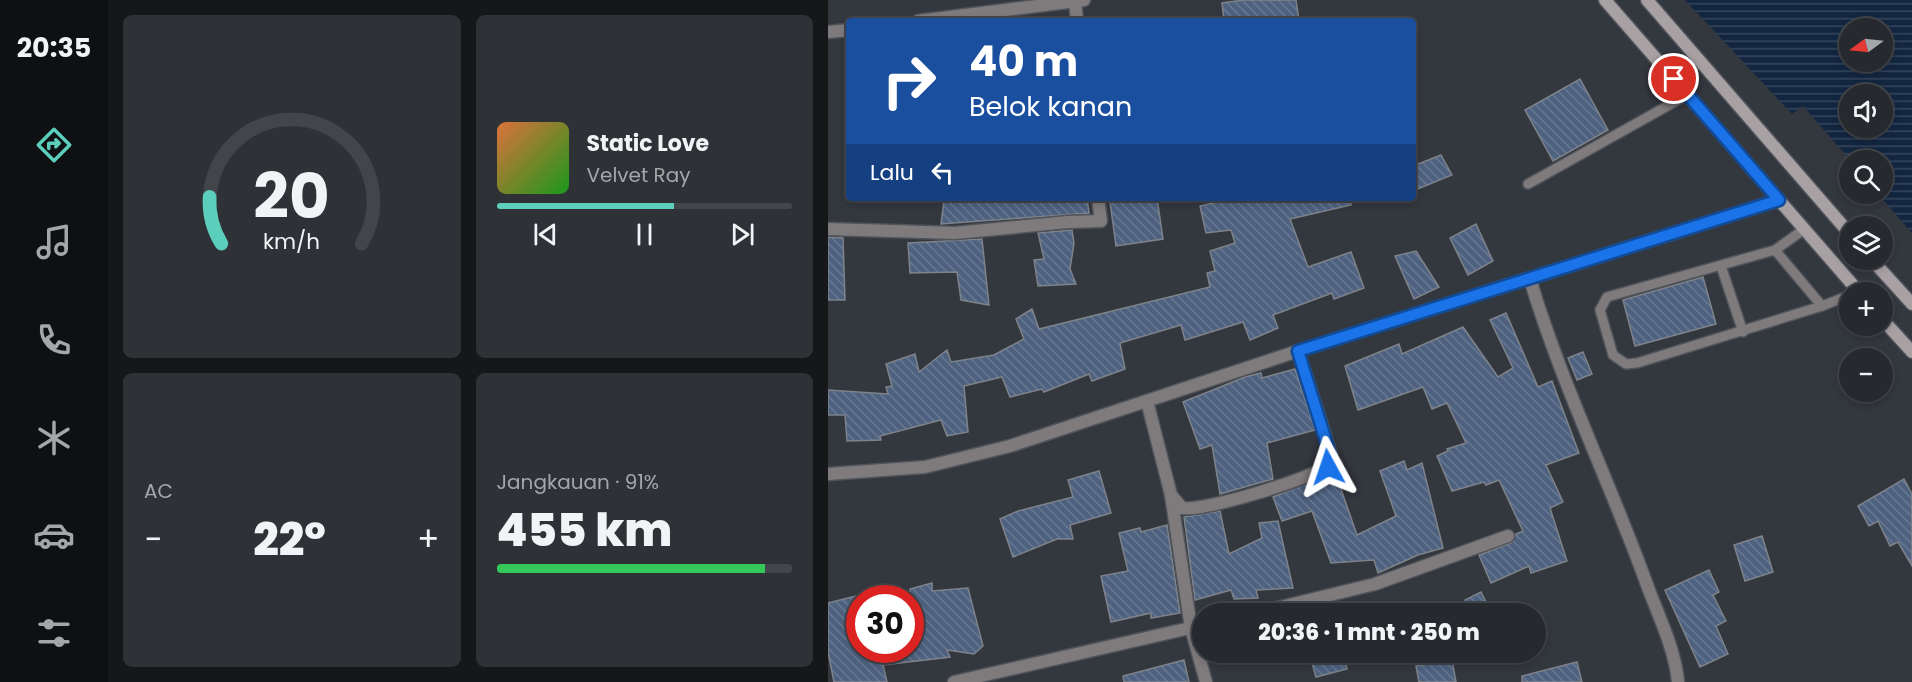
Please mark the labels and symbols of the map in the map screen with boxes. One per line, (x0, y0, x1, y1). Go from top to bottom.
north arrow (1839, 18, 1893, 72)
pin (1648, 53, 1699, 104)
position arrow (1296, 435, 1360, 499)
speed limit sign: 30 (846, 585, 924, 663)

